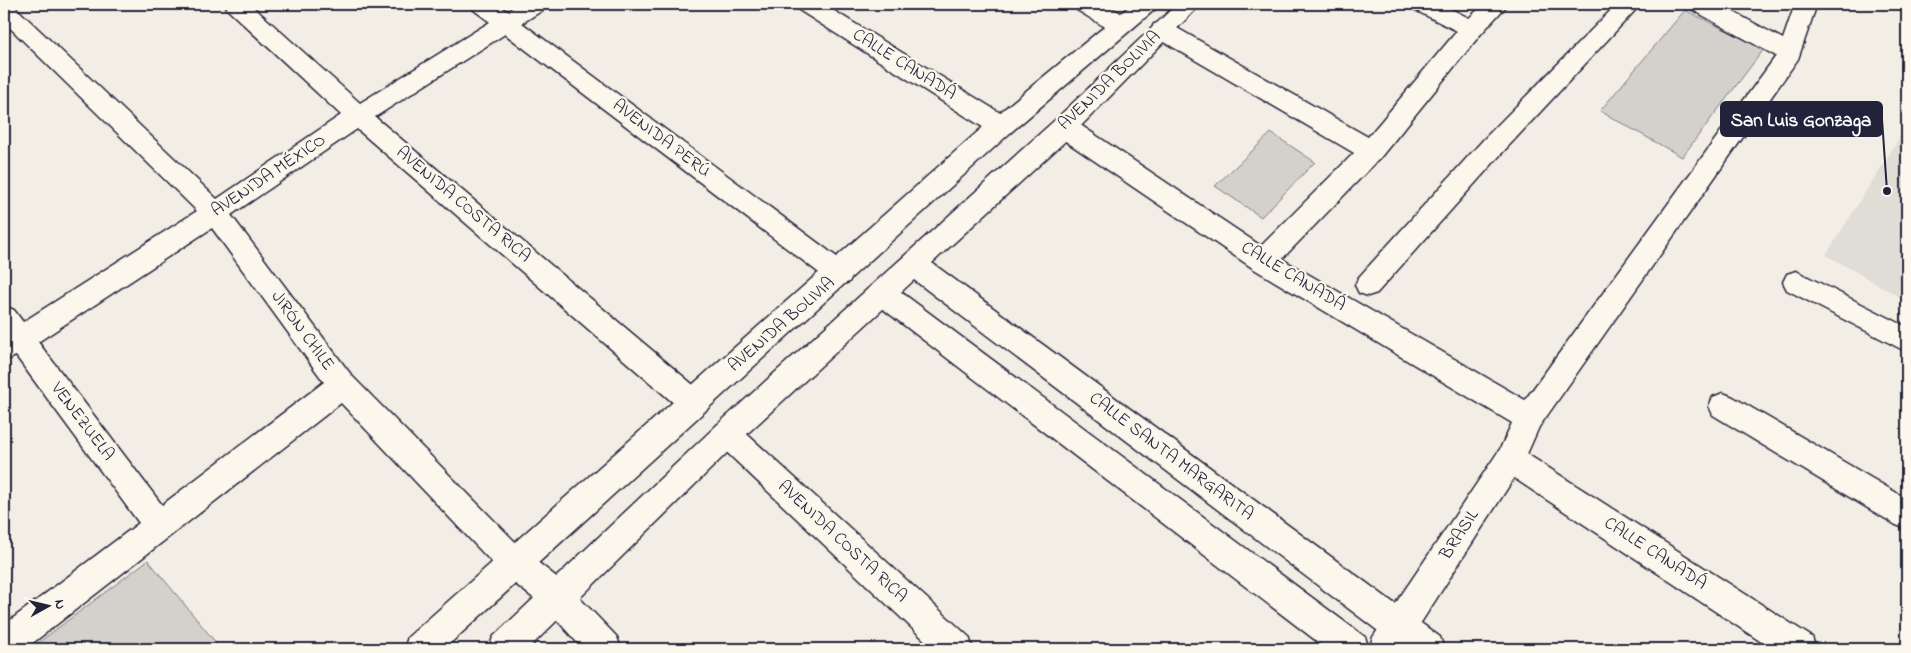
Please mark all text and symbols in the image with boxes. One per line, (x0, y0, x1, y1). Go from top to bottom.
street label: CALLE CANADÁ (847, 23, 961, 107)
street label: AVENIDA BOLIVIA (1053, 25, 1167, 137)
street label: AVENIDA PERÚ (606, 93, 716, 185)
callout: San Luis Gonzaga (1721, 102, 1882, 136)
text: San Luis Gonzaga (1731, 108, 1871, 137)
street label: AVENIDA MÉXICO (206, 128, 332, 224)
street label: AVENIDA COSTA RICA (390, 141, 536, 269)
street label: CALLE CANADÁ (1236, 235, 1350, 319)
street label: AVENIDA BOLIVIA (723, 271, 841, 379)
street label: JIRÓN CHILE (264, 285, 340, 377)
street label: VENEZUELA (43, 376, 120, 467)
street label: CALLE SANTA MARGARITA (1083, 386, 1259, 528)
street label: AVENIDA COSTA RICA (771, 475, 913, 609)
street label: BRASIL (1433, 504, 1486, 566)
street label: CALLE CANADÁ (1598, 511, 1712, 597)
north arrow (22, 580, 72, 630)
text: N (48, 598, 70, 611)

